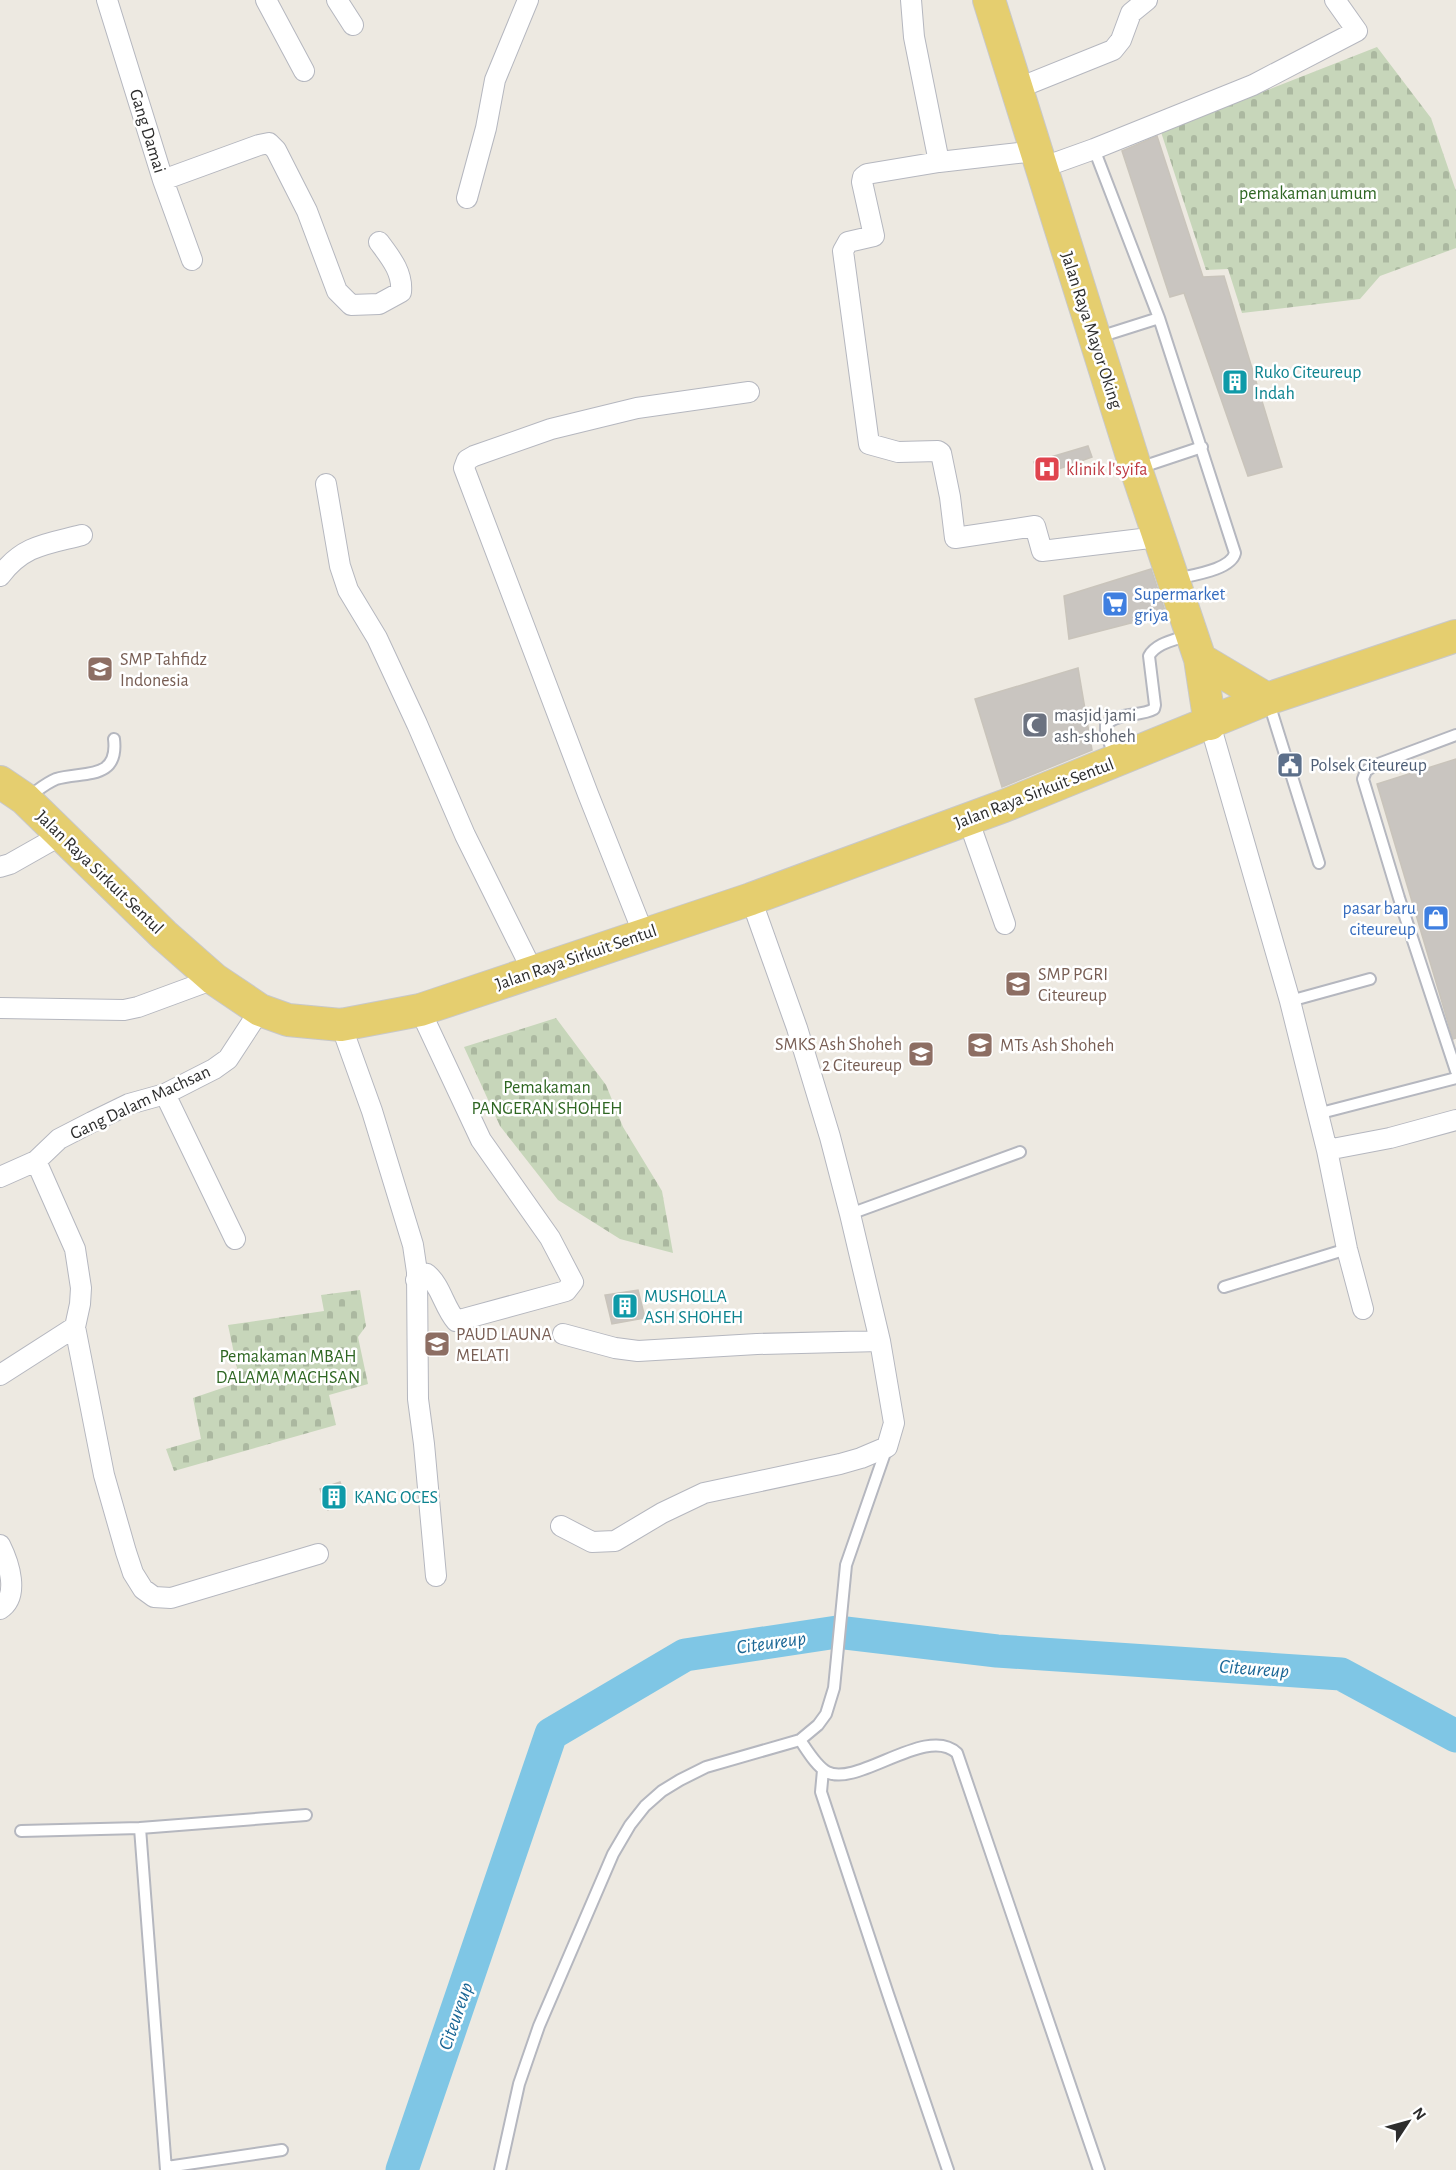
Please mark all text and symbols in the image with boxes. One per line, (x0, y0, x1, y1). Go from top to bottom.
street label: Gang Damai (126, 87, 168, 175)
park label: pemakaman umum (1239, 185, 1377, 203)
street label: Jalan Raya Mayor Oking (1057, 250, 1125, 411)
place label: Ruko Citeureup Indah (1254, 364, 1361, 403)
building icon: Ruko Citeureup Indah (1220, 367, 1250, 397)
hospital icon: klinik l'syifa (1032, 454, 1062, 484)
place label: klinik l'syifa (1066, 461, 1148, 479)
place label: Supermarket griya (1134, 586, 1226, 625)
supermarket icon: Supermarket griya (1100, 589, 1130, 619)
place label: SMP Tahfidz Indonesia (120, 651, 207, 690)
school or university icon: SMP Tahfidz Indonesia (85, 654, 115, 684)
place label: masjid jami ash-shoheh (1054, 707, 1136, 746)
mosque icon: masjid jami ash-shoheh (1020, 710, 1050, 740)
public building icon: Polsek Citeureup (1275, 750, 1305, 780)
street label: Jalan Raya Sirkuit Sentul (952, 755, 1116, 833)
place label: Polsek Citeureup (1310, 757, 1427, 775)
street label: Jalan Raya Sirkuit Sentul (32, 808, 166, 938)
place label: pasar baru citeureup (1343, 900, 1416, 939)
shop icon: pasar baru citeureup (1421, 903, 1451, 933)
street label: Jalan Raya Sirkuit Sentul (493, 922, 659, 994)
place label: SMP PGRI Citeureup (1038, 966, 1108, 1005)
school or university icon: SMP PGRI Citeureup (1003, 969, 1033, 999)
school or university icon: MTs Ash Shoheh (965, 1030, 995, 1060)
place label: SMKS Ash Shoheh 2 Citeureup (775, 1036, 902, 1075)
place label: MTs Ash Shoheh (1000, 1037, 1114, 1055)
school or university icon: SMKS Ash Shoheh 2 Citeureup (906, 1039, 936, 1069)
street label: Gang Dalam Machsan (68, 1063, 213, 1143)
park label: Pemakaman PANGERAN SHOHEH (471, 1079, 623, 1118)
place label: MUSHOLLA ASH SHOHEH (644, 1288, 743, 1327)
building icon: MUSHOLLA ASH SHOHEH (610, 1291, 640, 1321)
place label: PAUD LAUNA MELATI (456, 1326, 553, 1365)
school or university icon: PAUD LAUNA MELATI (422, 1329, 452, 1359)
park label: Pemakaman MBAH DALAMA MACHSAN (216, 1348, 360, 1387)
building icon: KANG OCES (319, 1482, 349, 1512)
place label: KANG OCES (354, 1489, 438, 1507)
water label: Citeureup (735, 1628, 807, 1658)
water label: Citeureup (1218, 1657, 1290, 1681)
water label: Citeureup (435, 1980, 477, 2053)
north arrow (1378, 2092, 1438, 2152)
text: N (1410, 2105, 1429, 2123)

